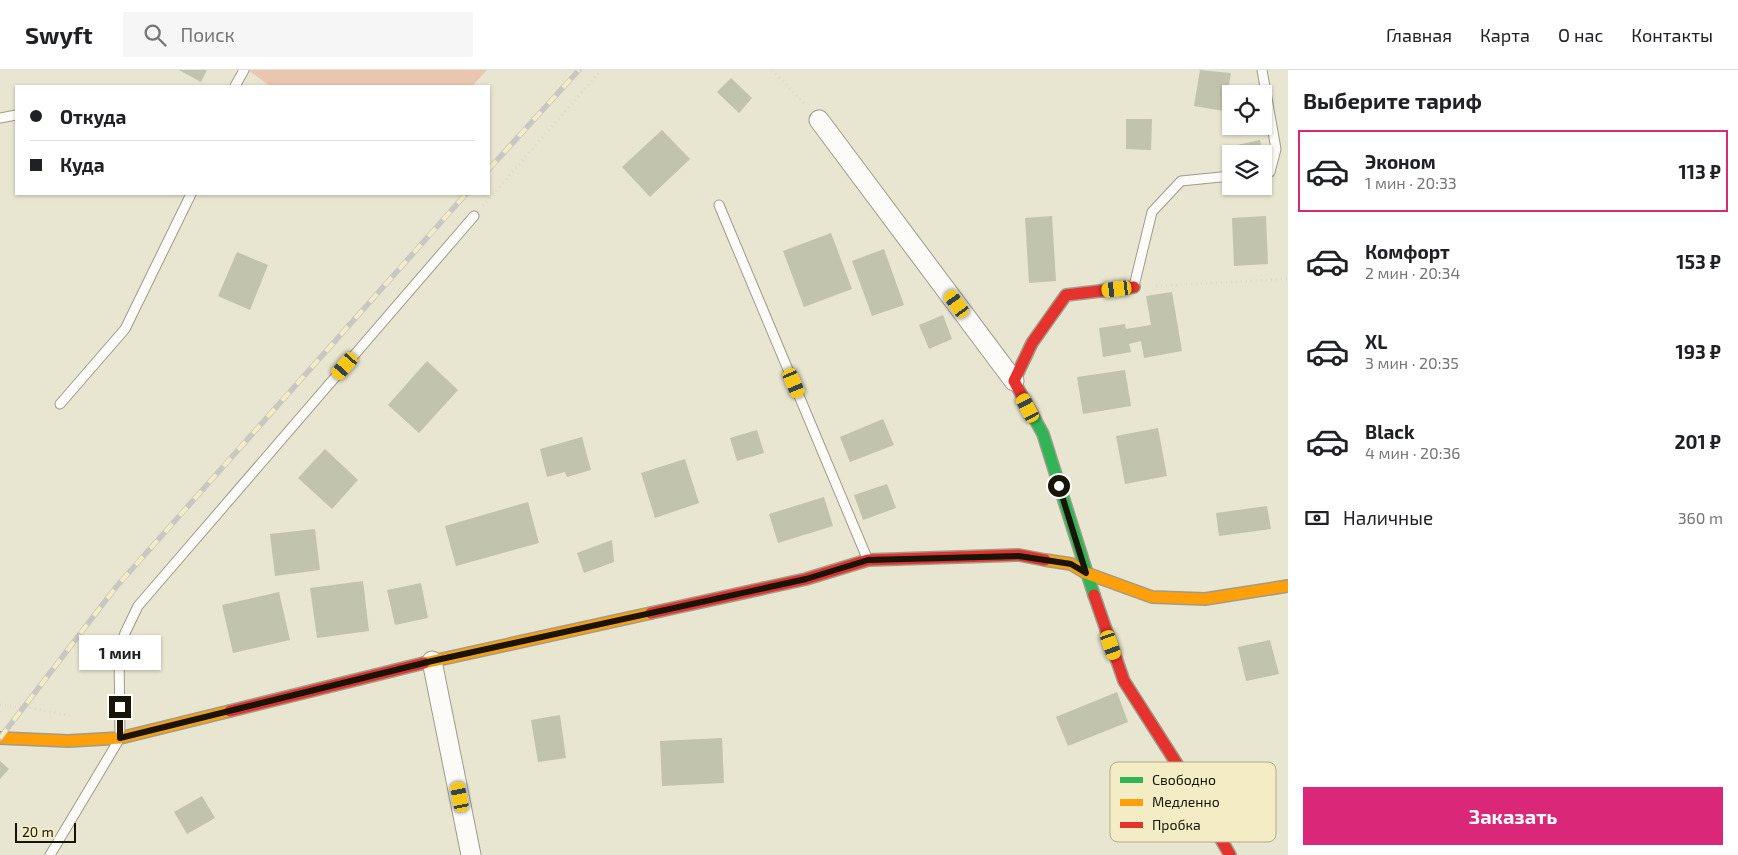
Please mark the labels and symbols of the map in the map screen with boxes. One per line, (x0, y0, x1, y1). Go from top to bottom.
car (1101, 280, 1132, 298)
car (942, 287, 971, 321)
car (329, 350, 360, 382)
car (781, 366, 806, 400)
car (1014, 391, 1041, 425)
route start (1048, 475, 1070, 497)
car (1099, 628, 1122, 662)
callout: 1 мин (79, 634, 161, 670)
route end (109, 696, 131, 718)
legend (1110, 762, 1276, 842)
text: Свободно (1152, 771, 1216, 788)
car (449, 781, 470, 813)
text: Медленно (1152, 793, 1220, 810)
text: Пробка (1152, 816, 1201, 833)
scale bar (15, 820, 76, 843)

